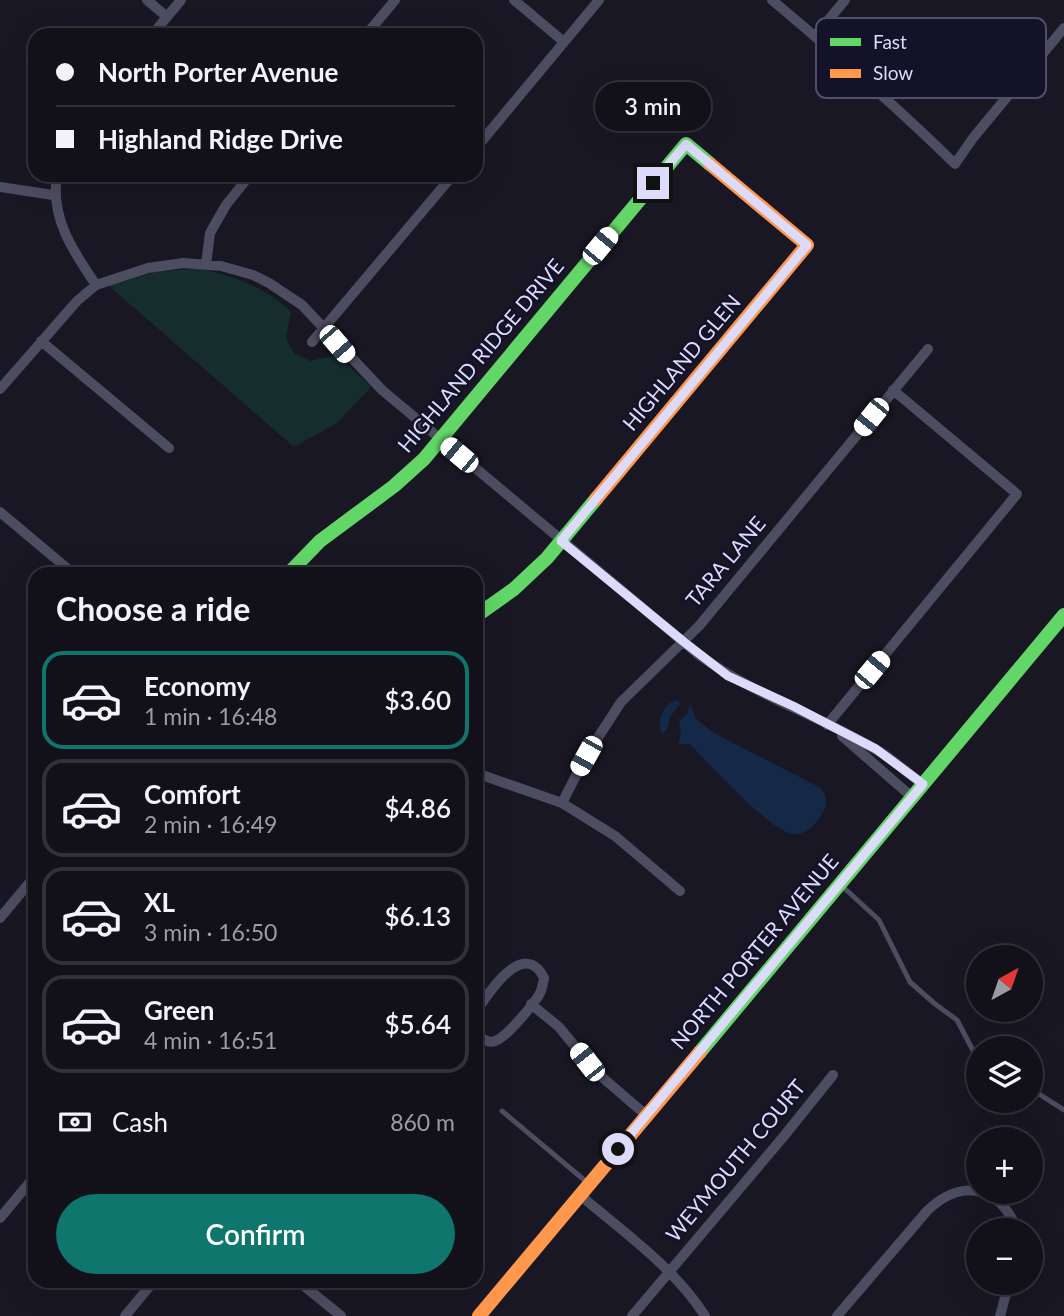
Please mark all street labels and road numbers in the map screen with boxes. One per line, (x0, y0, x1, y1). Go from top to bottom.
street label: HIGHLAND RIDGE DRIVE (392, 253, 568, 457)
street label: HIGHLAND GLEN (617, 289, 745, 435)
street label: TARA LANE (680, 511, 770, 611)
street label: NORTH PORTER AVENUE (665, 848, 843, 1054)
street label: WEYMOUTH COURT (660, 1074, 810, 1246)

